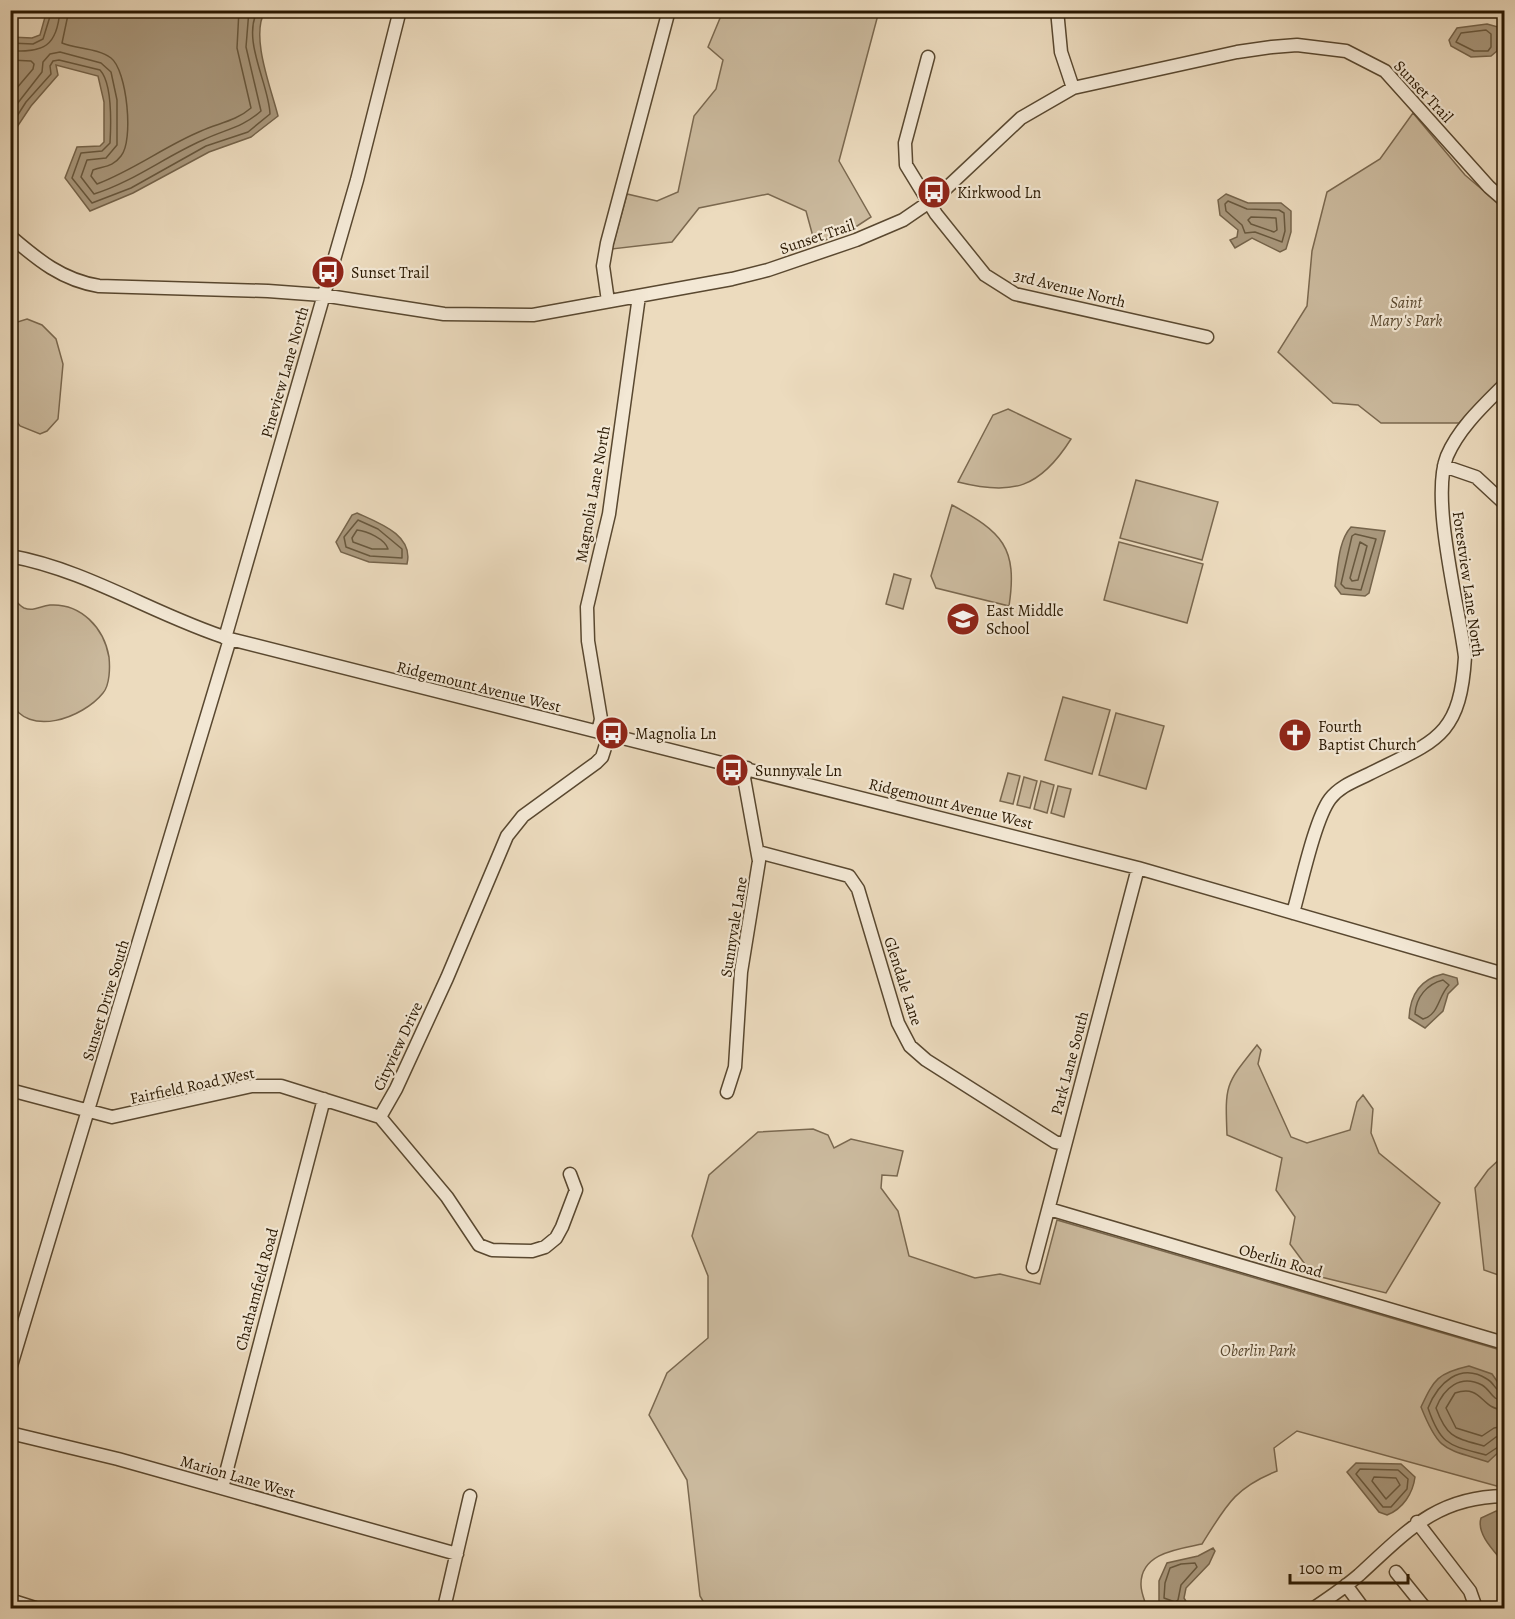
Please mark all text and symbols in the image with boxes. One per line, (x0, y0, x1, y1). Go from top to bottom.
street label: Sunset Trail (1389, 56, 1458, 128)
bus stop icon: Kirkwood Ln (916, 174, 952, 210)
place label: Kirkwood Ln (957, 182, 1041, 204)
street label: Sunset Trail (777, 214, 858, 260)
bus stop icon: Sunset Trail (310, 254, 346, 290)
place label: Sunset Trail (351, 262, 429, 284)
street label: 3rd Avenue North (1012, 264, 1128, 314)
park label: Saint Mary's Park (1370, 292, 1442, 332)
street label: Pineview Lane North (256, 303, 314, 441)
street label: Magnolia Lane North (570, 424, 616, 564)
street label: Forestview Lane North (1447, 510, 1489, 659)
place label: East Middle School (986, 600, 1064, 640)
school or university icon: East Middle School (945, 601, 981, 637)
street label: Ridgemount Avenue West (394, 656, 563, 718)
bus stop icon: Magnolia Ln (594, 715, 630, 751)
place label: Fourth Baptist Church (1318, 716, 1417, 756)
church icon: Fourth Baptist Church (1277, 717, 1313, 753)
place label: Magnolia Ln (635, 723, 717, 745)
bus stop icon: Sunnyvale Ln (714, 752, 750, 788)
place label: Sunnyvale Ln (755, 760, 842, 782)
street label: Ridgemount Avenue West (866, 773, 1035, 835)
street label: Sunnyvale Lane (715, 875, 753, 979)
street label: Glendale Lane (878, 934, 928, 1029)
street label: Sunset Drive South (77, 937, 135, 1064)
street label: Cityview Drive (368, 998, 428, 1094)
street label: Park Lane South (1046, 1009, 1094, 1118)
street label: Fairfield Road West (128, 1062, 257, 1110)
street label: Chathamfield Road (230, 1225, 284, 1353)
street label: Oberlin Road (1236, 1239, 1326, 1284)
park label: Oberlin Park (1220, 1340, 1296, 1362)
street label: Marion Lane West (178, 1450, 298, 1504)
scale bar (1290, 1547, 1408, 1585)
text: 100 m (1299, 1556, 1343, 1580)

